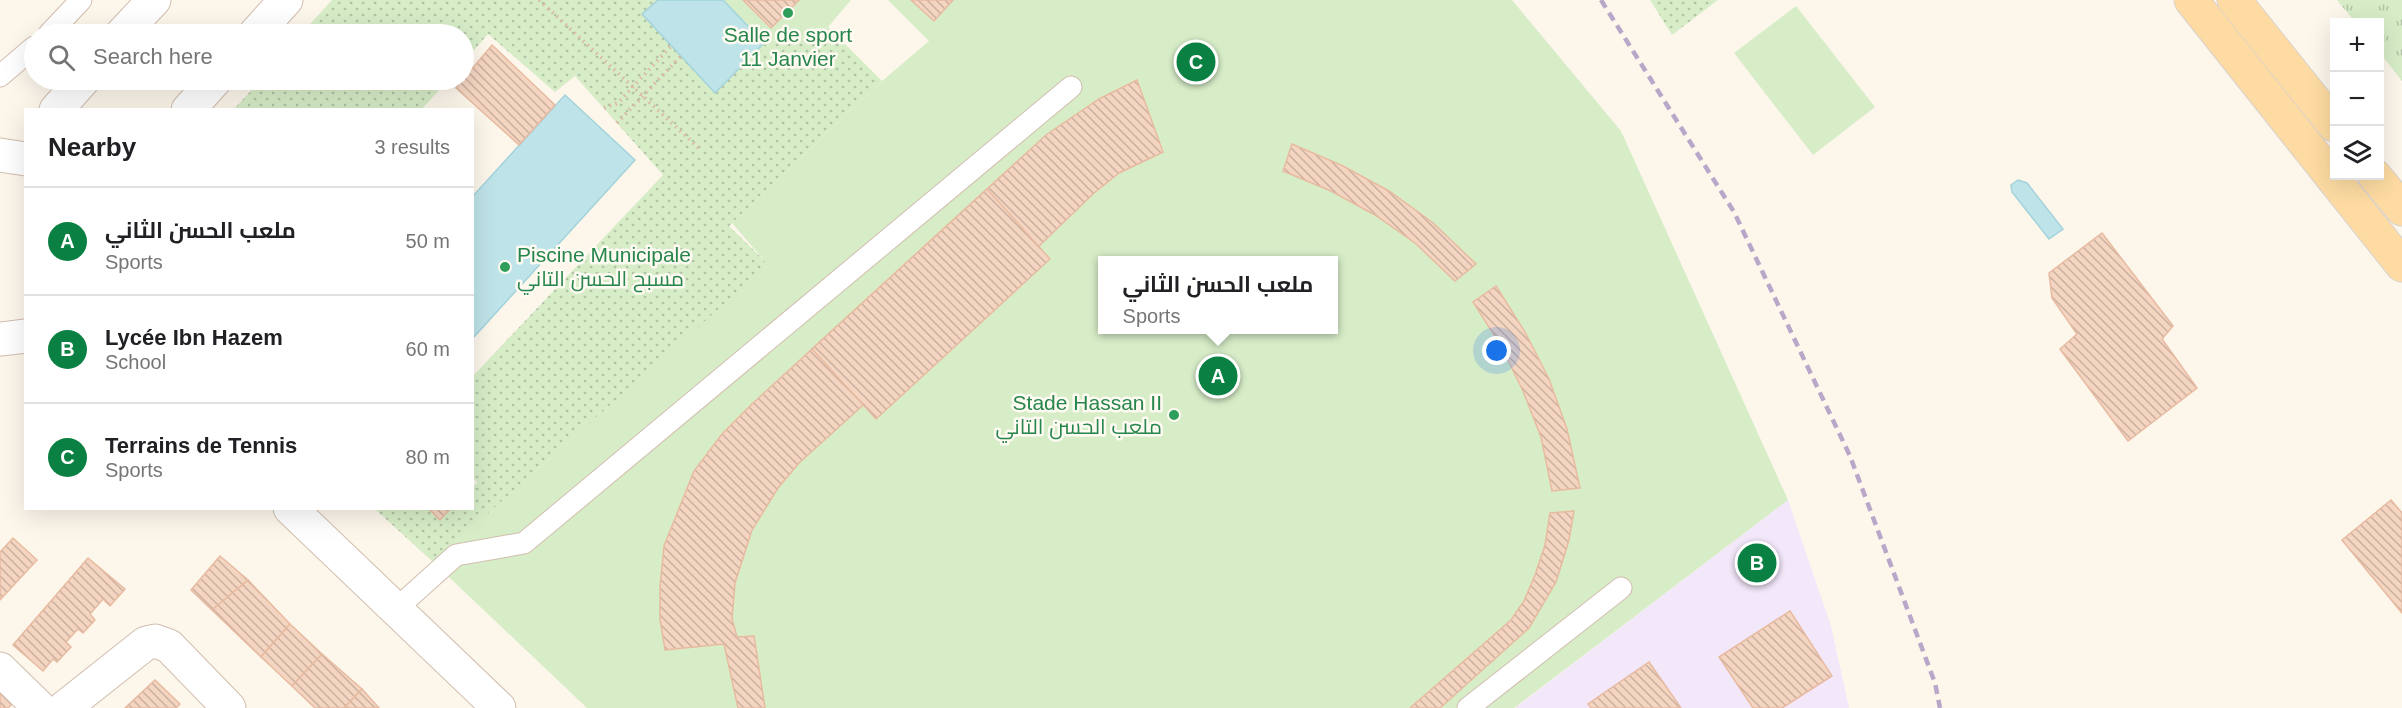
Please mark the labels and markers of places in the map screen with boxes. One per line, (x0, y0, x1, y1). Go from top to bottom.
marker: Salle de sport 11 Janvier (781, 6, 795, 20)
place label: Salle de sport 11 Janvier (724, 23, 852, 70)
pin: C (1176, 40, 1216, 84)
place label: Piscine Municipale مسبح الحسن التاني (517, 243, 691, 295)
marker: Piscine Municipale مسبح الحسن التاني (498, 260, 512, 274)
pin: A (1198, 354, 1238, 398)
place label: Stade Hassan II ملعب الحسن التاني (995, 391, 1162, 443)
marker: Stade Hassan II ملعب الحسن التاني (1167, 408, 1181, 422)
pin: B (1738, 540, 1776, 586)

